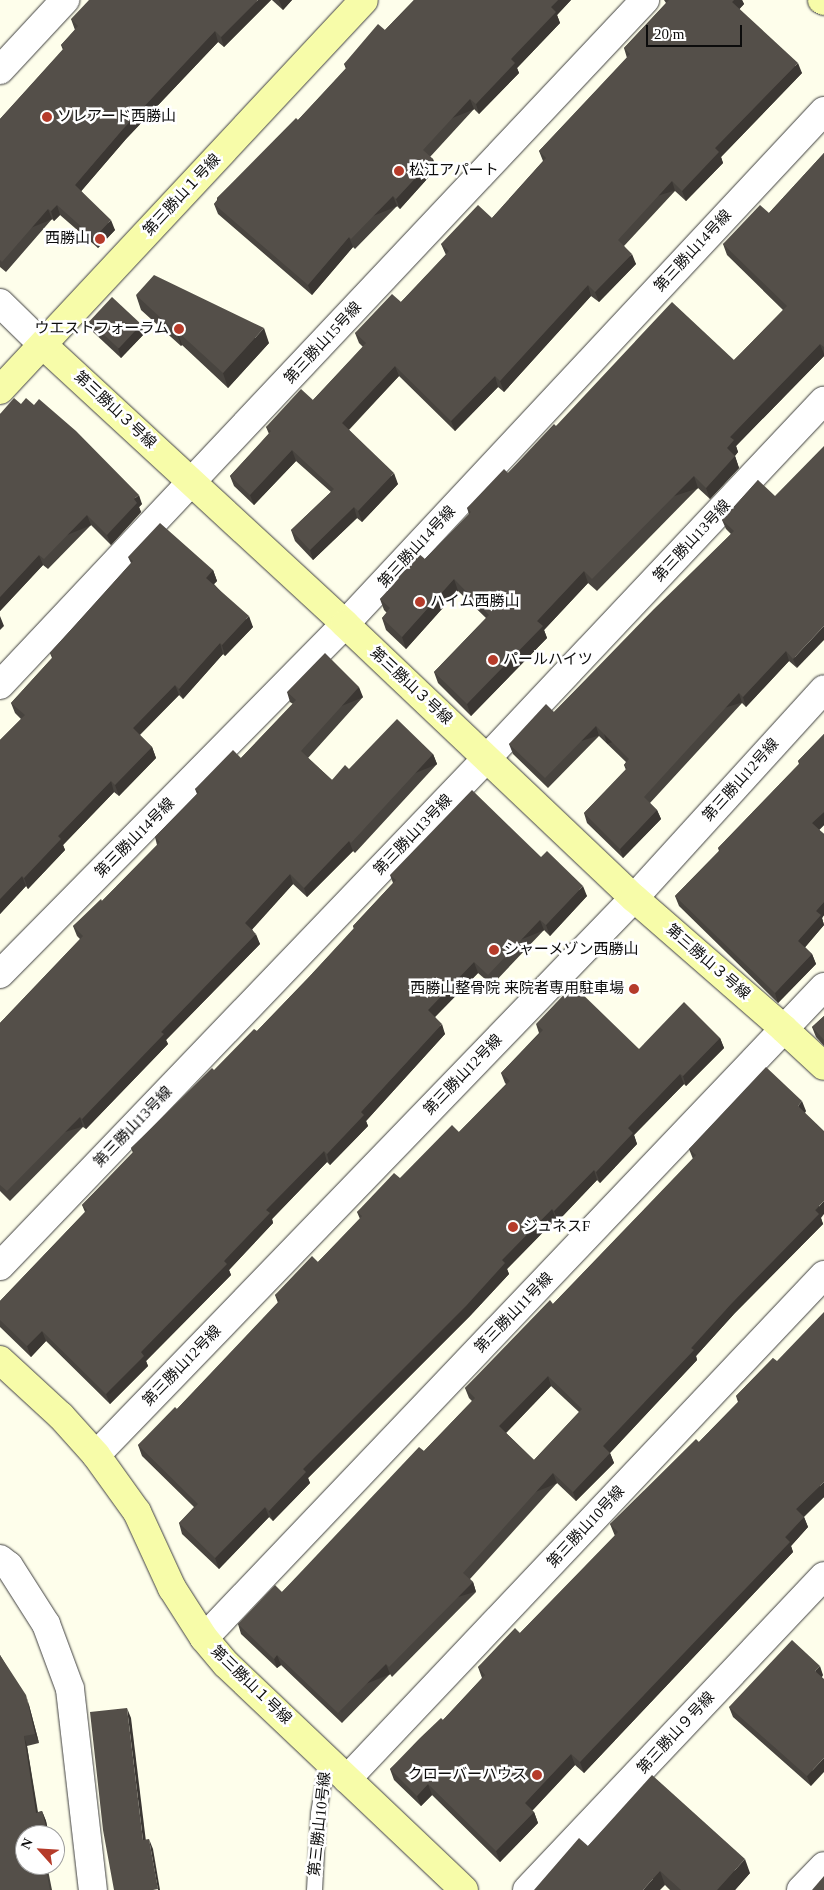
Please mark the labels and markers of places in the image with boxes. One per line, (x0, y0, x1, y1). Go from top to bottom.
place label: ソレアード西勝山 (57, 108, 176, 126)
marker: ソレアード西勝山 (41, 111, 53, 123)
place label: 松江アパート (409, 162, 499, 180)
marker: 松江アパート (393, 165, 405, 177)
place label: 西勝山 (45, 230, 90, 248)
marker: 西勝山 (94, 233, 106, 245)
place label: ウエストフォーラム (34, 320, 169, 338)
marker: ウエストフォーラム (173, 323, 185, 335)
place label: ハイム西勝山 (430, 593, 520, 611)
marker: ハイム西勝山 (414, 596, 426, 608)
place label: パールハイツ (503, 651, 593, 669)
marker: パールハイツ (487, 654, 499, 666)
place label: シャーメゾン西勝山 (504, 941, 639, 959)
marker: シャーメゾン西勝山 (488, 944, 500, 956)
place label: 西勝山整骨院 来院者専用駐車場 (410, 980, 624, 998)
marker: 西勝山整骨院 来院者専用駐車場 (628, 983, 640, 995)
place label: ジュネスF (523, 1218, 591, 1236)
marker: ジュネスF (507, 1221, 519, 1233)
place label: クローバーハウス (407, 1766, 527, 1784)
marker: クローバーハウス (531, 1769, 543, 1781)

